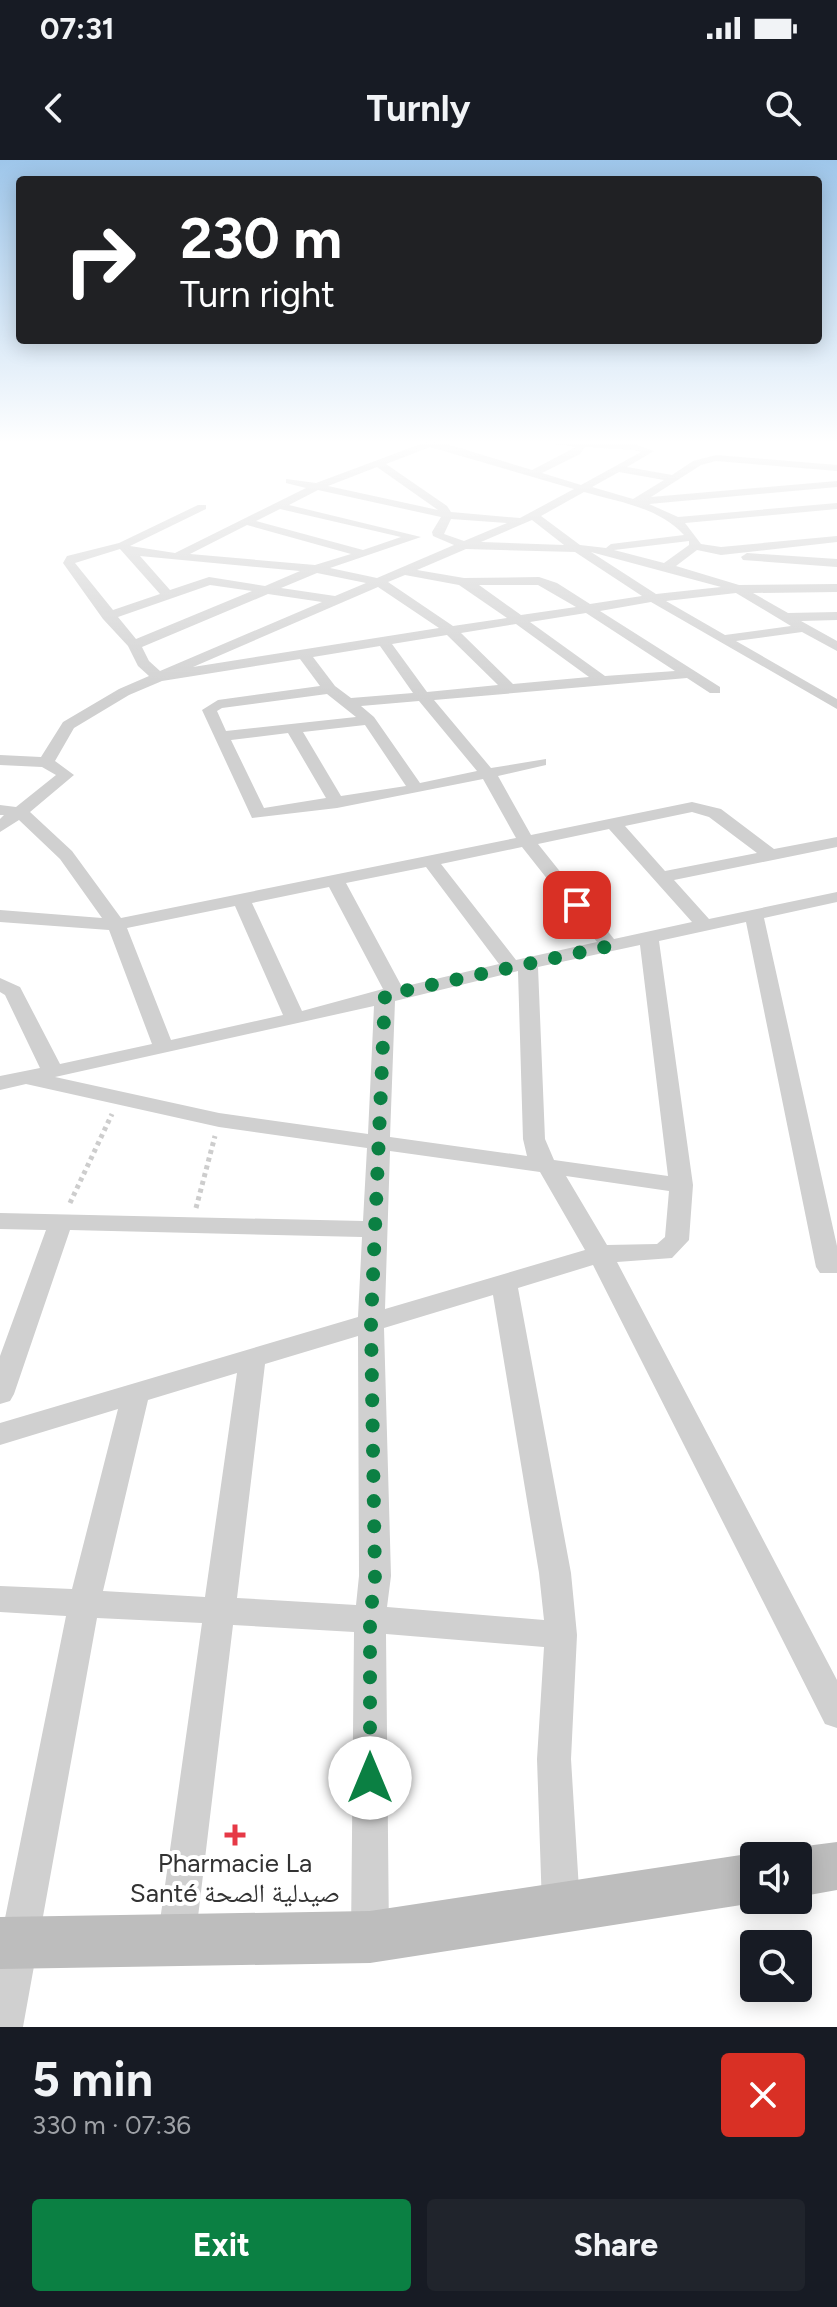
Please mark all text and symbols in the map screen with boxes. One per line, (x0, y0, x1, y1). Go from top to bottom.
text: 07:31 (40, 10, 115, 47)
icon: back (32, 86, 76, 130)
icon: search (761, 86, 805, 130)
text: Turnly (367, 87, 470, 130)
text: 230 m (180, 205, 342, 272)
icon: right (48, 208, 152, 312)
text: Turn right (180, 273, 335, 316)
pin (543, 871, 611, 939)
icon: arrive (555, 883, 599, 927)
position arrow (328, 1736, 412, 1820)
marker: Pharmacie La Santé صيدلية الصحة (226, 1826, 244, 1844)
map controls (740, 1842, 812, 2002)
button: sound (740, 1842, 812, 1914)
place label: Pharmacie La Santé صيدلية الصحة (130, 1847, 340, 1909)
button: search (740, 1930, 812, 2002)
text: 5 min (32, 2050, 153, 2108)
button: close (721, 2053, 805, 2137)
text: 330 m · 07:36 (32, 2109, 191, 2141)
button: Exit (32, 2199, 411, 2291)
button: Share (427, 2199, 805, 2291)

